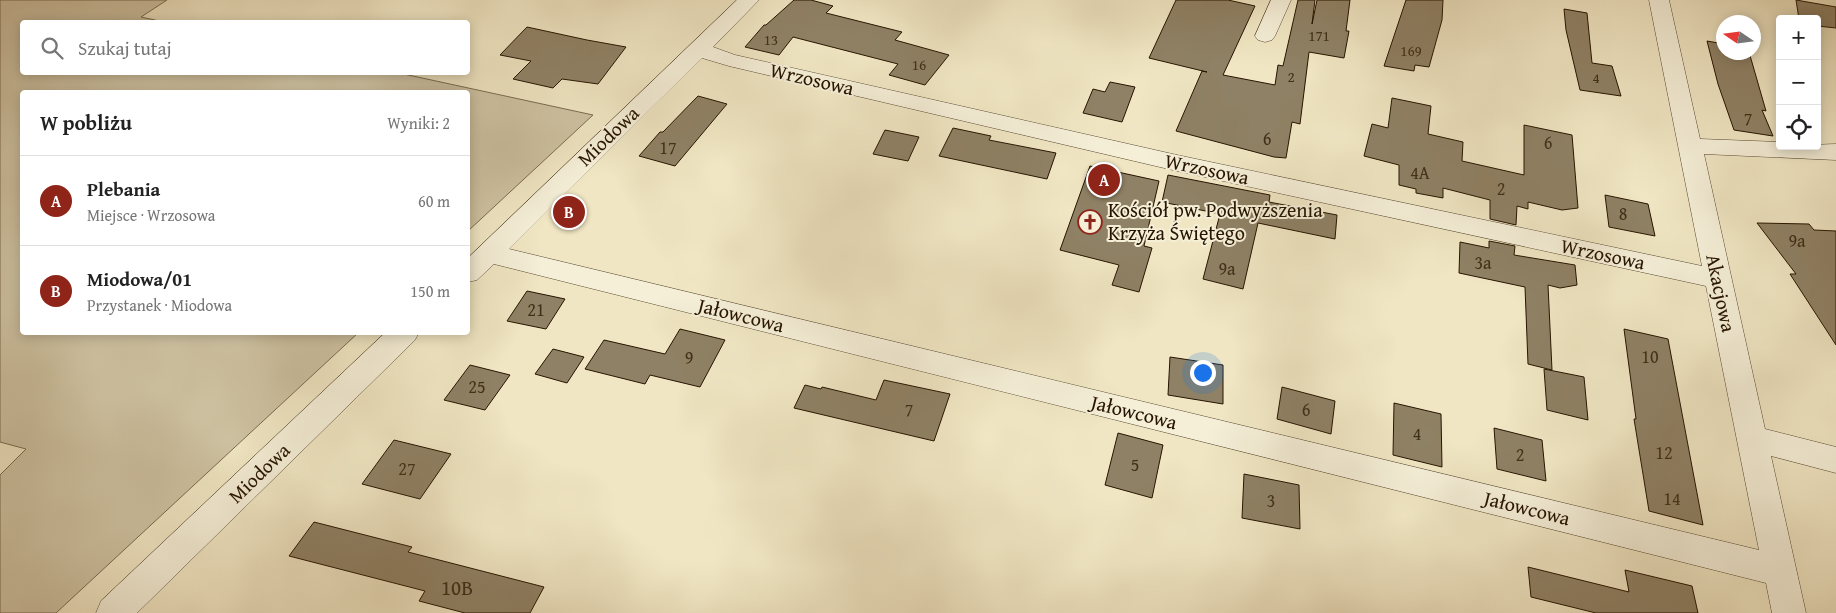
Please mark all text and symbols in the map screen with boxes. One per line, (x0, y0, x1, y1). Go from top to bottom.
north arrow (1716, 15, 1761, 60)
map controls (1776, 15, 1821, 150)
button: + (1776, 15, 1821, 60)
search box (20, 20, 470, 75)
house number: 171 (1308, 25, 1330, 46)
house number: 13 (764, 29, 778, 50)
icon: search (38, 34, 66, 62)
text: Szukaj tutaj (78, 34, 172, 62)
house number: 169 (1400, 40, 1422, 61)
house number: 16 (912, 54, 926, 75)
street label: Wrzosowa (767, 55, 858, 102)
button: − (1776, 60, 1821, 105)
house number: 2 (1287, 66, 1295, 87)
house number: 4 (1592, 67, 1600, 88)
street label: Miodowa (570, 98, 645, 173)
house number: 7 (1744, 105, 1752, 132)
button: locate (1776, 105, 1821, 150)
text: W pobliżu (40, 107, 132, 138)
text: Wyniki: 2 (387, 111, 450, 135)
house number: 6 (1263, 125, 1271, 152)
house number: 6 (1544, 129, 1552, 156)
house number: 17 (659, 134, 677, 161)
street label: Wrzosowa (1162, 145, 1252, 192)
house number: 4A (1410, 159, 1430, 186)
pin: A (1088, 161, 1120, 199)
text: Plebania (87, 175, 160, 203)
house number: 2 (1497, 175, 1505, 202)
text: A (51, 189, 61, 213)
text: 60 m (418, 189, 450, 213)
pin: B (553, 193, 585, 231)
place label: Kościół pw. Podwyższenia Krzyża Świętego (1108, 195, 1323, 247)
house number: 8 (1619, 200, 1627, 227)
text: Miejsce · Wrzosowa (87, 203, 215, 227)
church icon: Kościół pw. Podwyższenia Krzyża Świętego (1077, 209, 1103, 235)
house number: 9a (1788, 227, 1806, 254)
street label: Wrzosowa (1558, 230, 1648, 277)
house number: 3a (1474, 249, 1492, 276)
street label: Akacjowa (1699, 251, 1744, 335)
house number: 9a (1218, 255, 1236, 282)
text: Miodowa/01 (87, 265, 192, 293)
text: B (51, 279, 61, 303)
text: 150 m (410, 279, 450, 303)
street label: Jałowcowa (692, 289, 788, 339)
text: Przystanek · Miodowa (87, 293, 232, 317)
house number: 21 (527, 296, 545, 323)
house number: 10 (1641, 343, 1659, 370)
house number: 9 (685, 344, 693, 371)
your location (1190, 360, 1216, 386)
house number: 25 (468, 373, 486, 400)
street label: Jałowcowa (1085, 386, 1181, 436)
house number: 7 (905, 396, 913, 423)
house number: 6 (1302, 396, 1310, 423)
house number: 4 (1413, 420, 1421, 447)
street label: Miodowa (221, 435, 296, 510)
house number: 12 (1655, 439, 1673, 466)
house number: 2 (1516, 441, 1524, 468)
house number: 5 (1131, 451, 1139, 478)
house number: 27 (398, 455, 416, 482)
street label: Jałowcowa (1478, 482, 1574, 532)
house number: 14 (1663, 485, 1681, 512)
house number: 3 (1267, 487, 1275, 514)
house number: 10B (441, 572, 473, 603)

